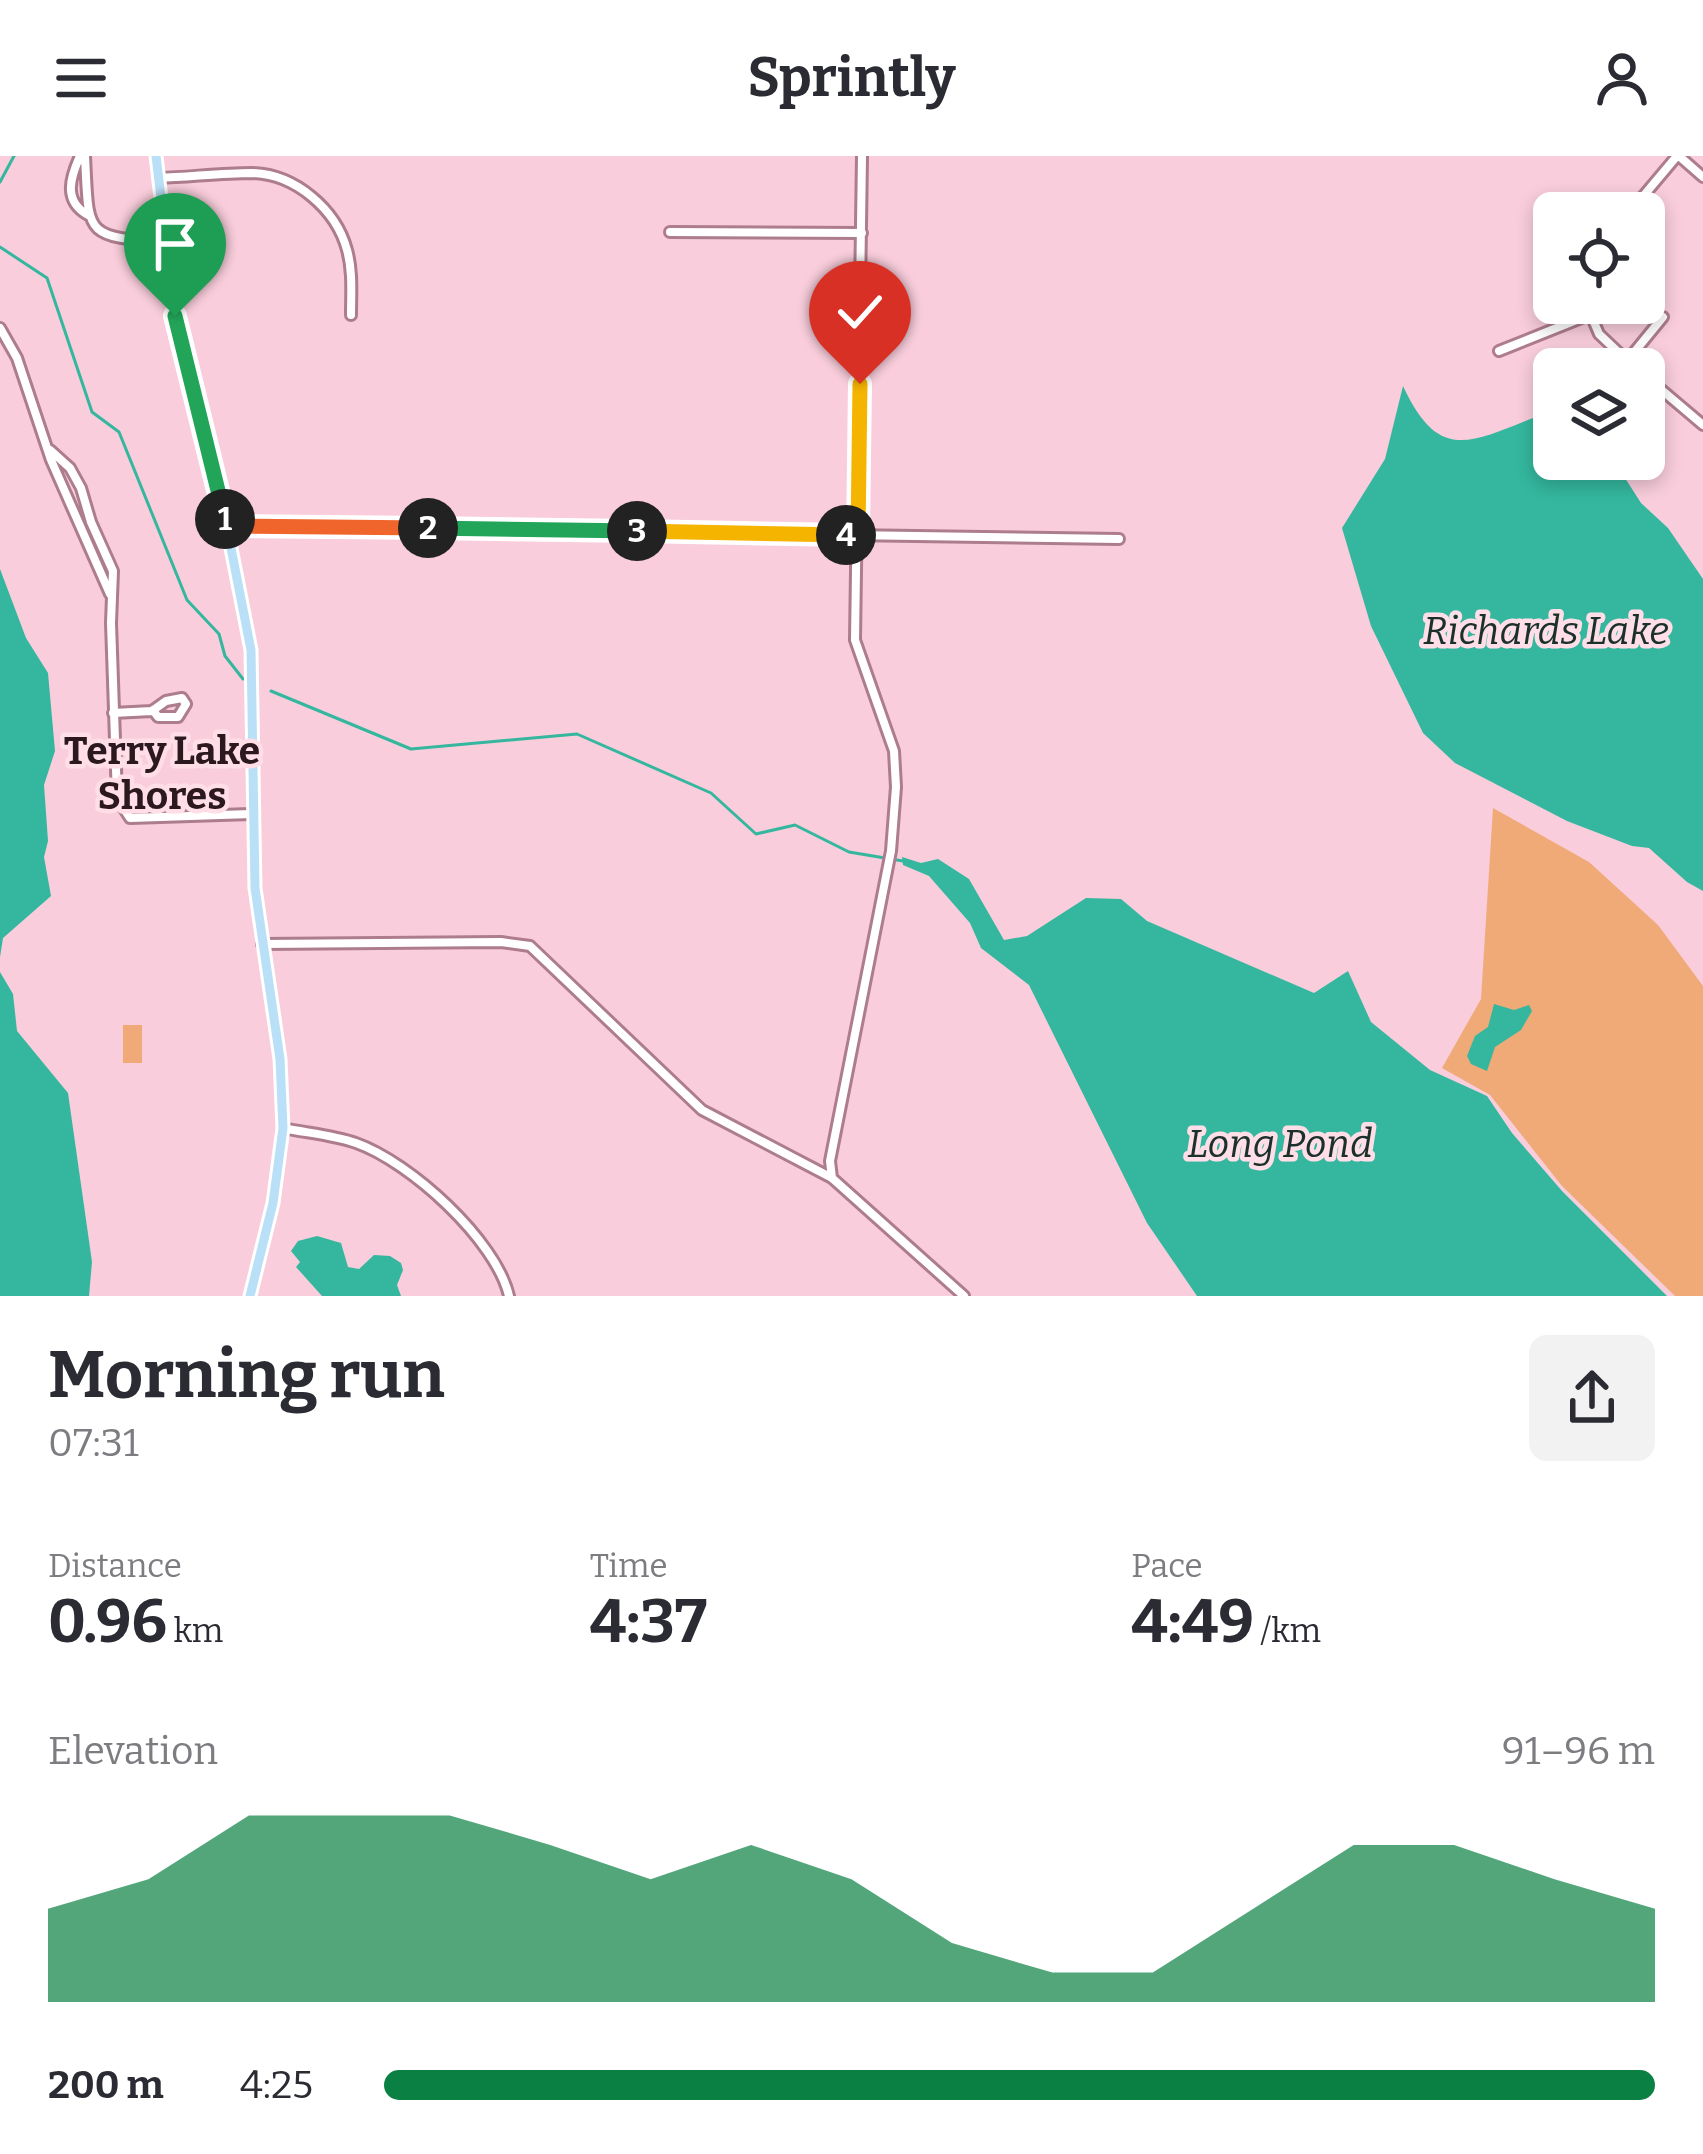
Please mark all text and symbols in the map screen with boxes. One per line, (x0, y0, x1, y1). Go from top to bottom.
icon: menu (48, 45, 114, 111)
icon: person (1589, 45, 1655, 111)
text: Sprintly (747, 46, 956, 110)
map controls (1533, 192, 1665, 480)
button: locate (1533, 192, 1665, 324)
pin (124, 193, 226, 316)
icon: arrive (142, 211, 208, 277)
pin (809, 261, 911, 384)
icon: check (827, 279, 893, 345)
button: layers (1533, 348, 1665, 480)
pin: 1 (195, 489, 255, 549)
pin: 2 (398, 498, 458, 558)
text: 1 (218, 499, 232, 539)
pin: 3 (607, 501, 667, 561)
pin: 4 (816, 505, 876, 565)
text: 2 (419, 508, 437, 548)
text: 3 (627, 511, 647, 551)
text: 4 (836, 515, 856, 555)
water label: Richards Lake (1423, 608, 1669, 654)
district label: Terry Lake Shores (64, 728, 260, 819)
water label: Long Pond (1187, 1121, 1373, 1167)
text: Morning run (48, 1335, 445, 1414)
button: share (1529, 1335, 1655, 1461)
text: 07:31 (48, 1420, 139, 1466)
text: Distance (48, 1546, 182, 1586)
text: Time (590, 1546, 668, 1586)
text: Pace (1131, 1546, 1203, 1586)
text: 0.96 (48, 1586, 167, 1658)
text: 4:37 (590, 1586, 707, 1658)
text: 4:49 (1131, 1586, 1254, 1658)
text: km (167, 1611, 223, 1651)
text: /km (1254, 1611, 1321, 1651)
text: Elevation (48, 1728, 218, 1774)
text: 91–96 m (1502, 1728, 1655, 1774)
text: 200 m (48, 2062, 164, 2108)
text: 4:25 (240, 2062, 313, 2108)

